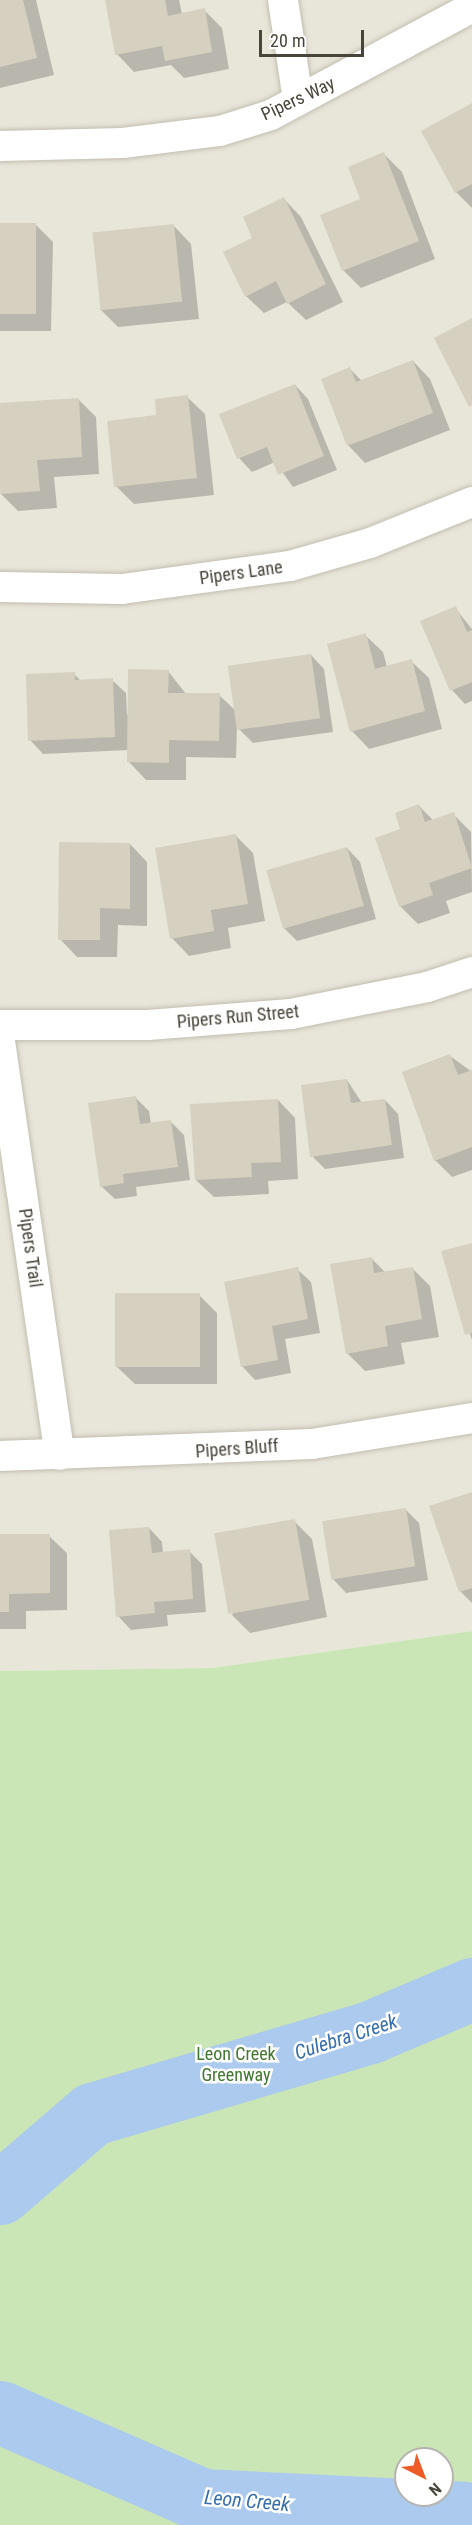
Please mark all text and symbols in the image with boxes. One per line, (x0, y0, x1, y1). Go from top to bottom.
scale bar (262, 18, 367, 56)
text: 20 m (270, 30, 305, 51)
street label: Pipers Way (258, 73, 338, 125)
street label: Pipers Lane (198, 556, 284, 590)
street label: Pipers Run Street (176, 1001, 300, 1033)
street label: Pipers Trail (14, 1207, 46, 1289)
street label: Pipers Bluff (195, 1435, 279, 1463)
water label: Culebra Creek (292, 2009, 400, 2065)
park label: Leon Creek Greenway (196, 2044, 276, 2086)
north arrow (394, 2447, 454, 2507)
text: N (425, 2479, 445, 2500)
water label: Leon Creek (203, 2485, 291, 2517)

